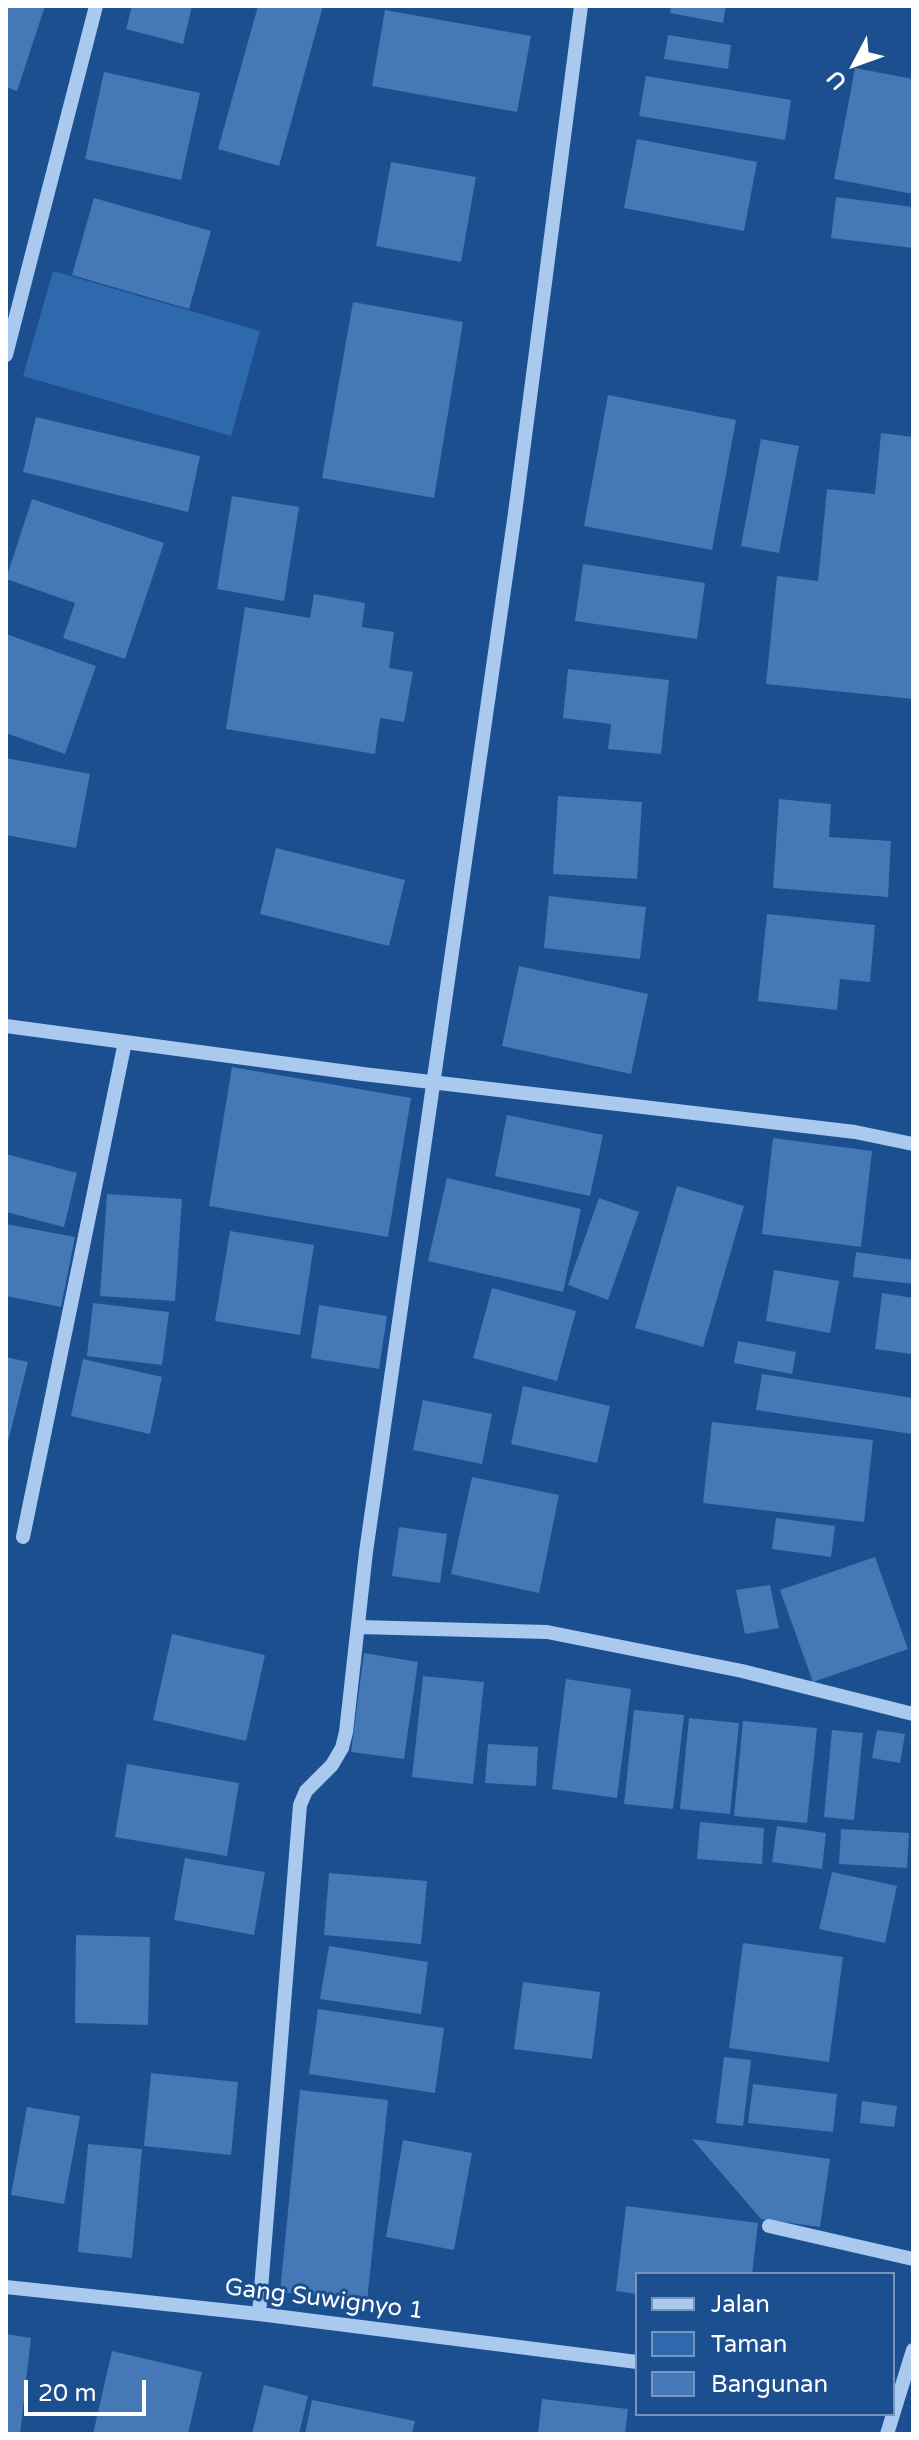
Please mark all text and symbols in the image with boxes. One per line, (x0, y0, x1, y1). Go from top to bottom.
north arrow (815, 24, 895, 104)
text: U (822, 65, 852, 95)
legend (635, 2272, 895, 2416)
street label: Gang Suwignyo 1 (223, 2274, 425, 2326)
text: Jalan (711, 2290, 770, 2319)
text: Taman (711, 2330, 787, 2359)
scale bar (28, 2364, 150, 2414)
text: Bangunan (711, 2370, 828, 2399)
text: 20 m (38, 2379, 96, 2408)

